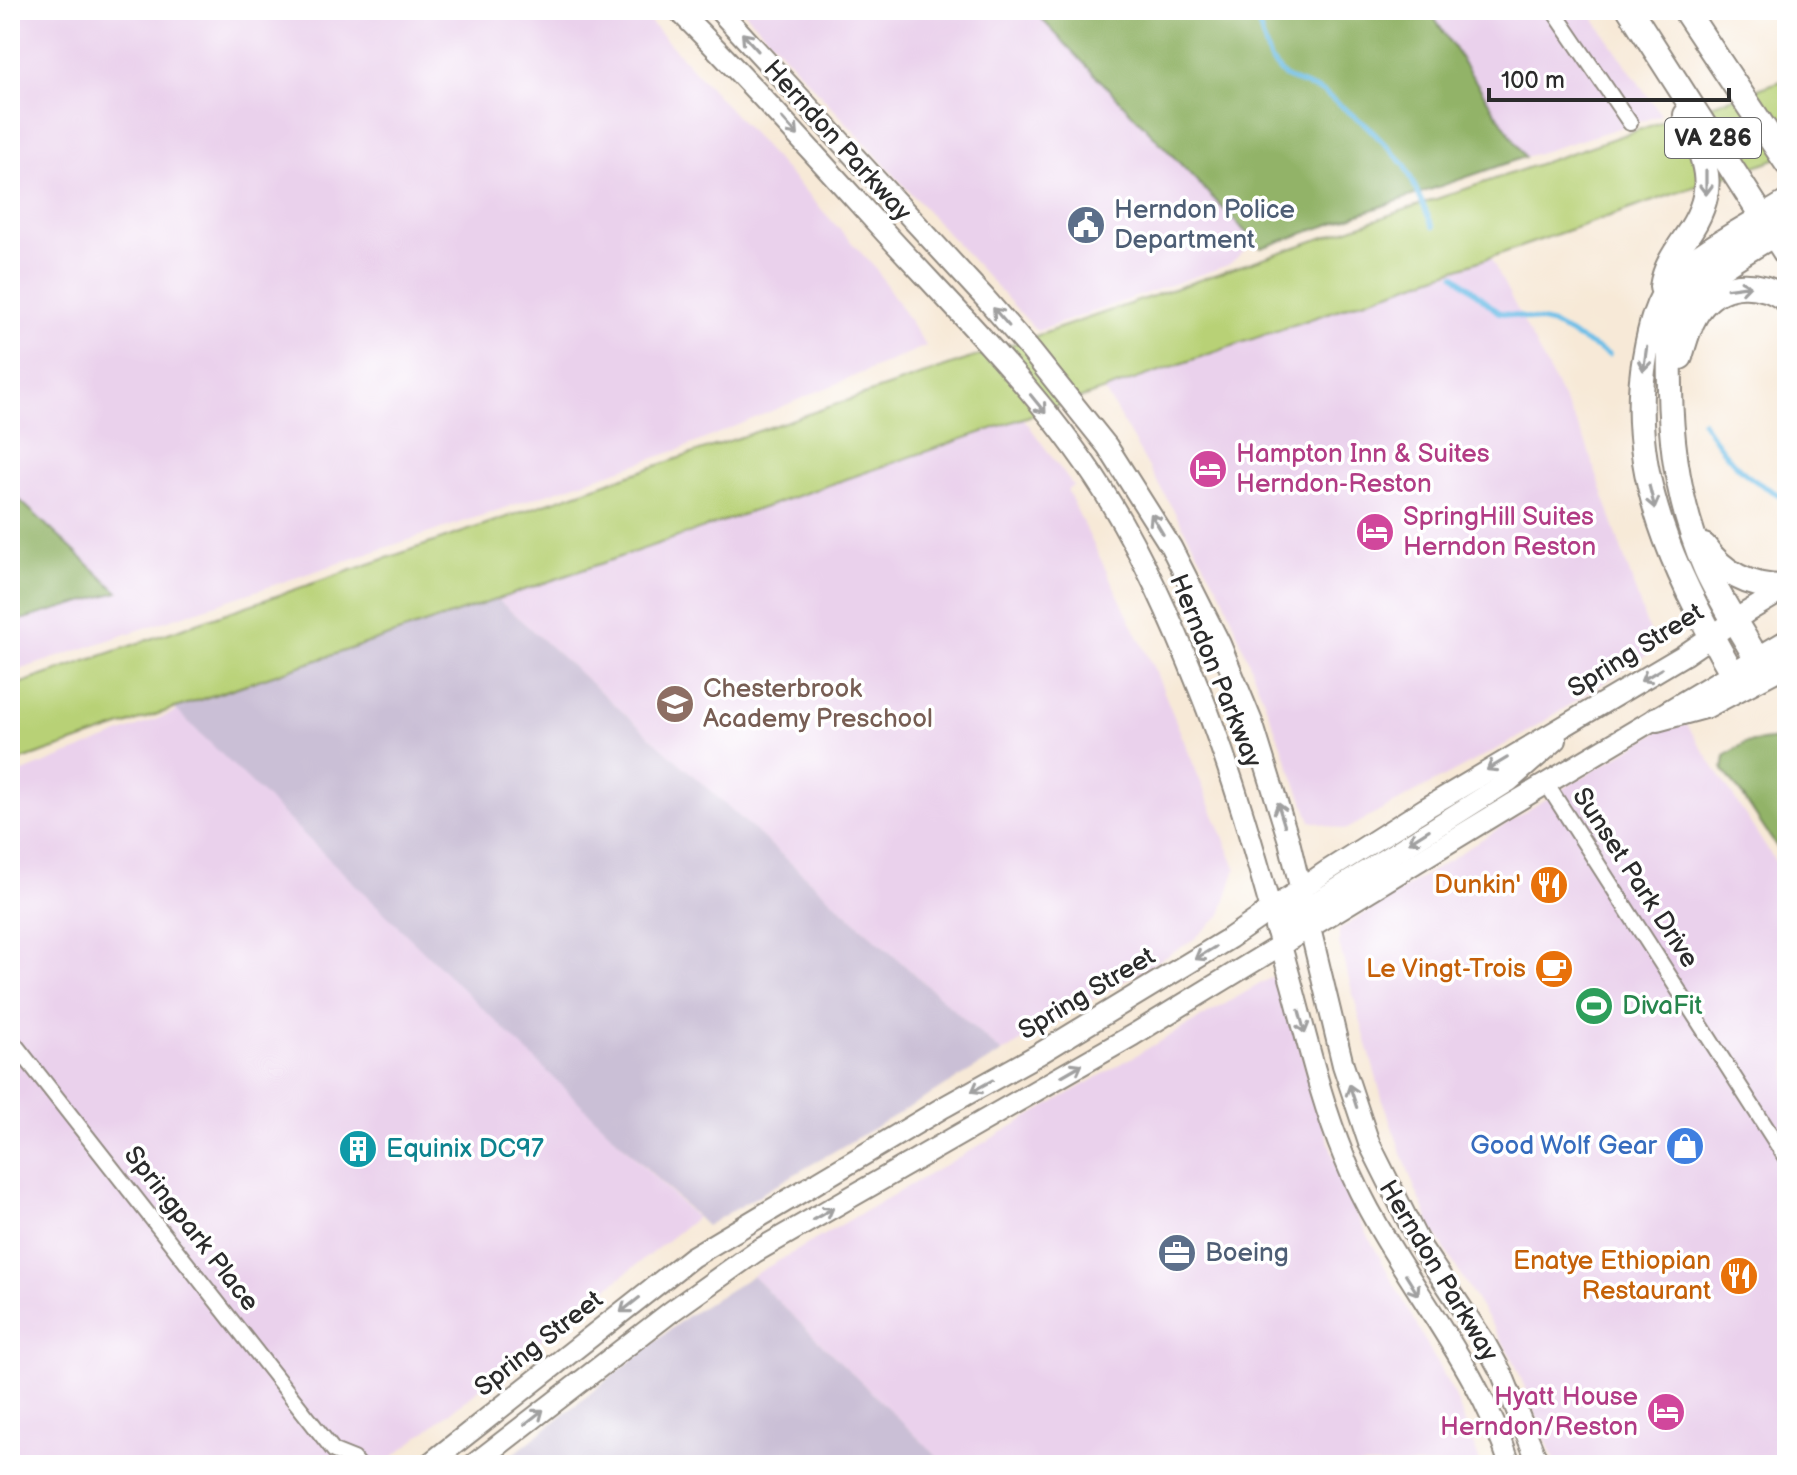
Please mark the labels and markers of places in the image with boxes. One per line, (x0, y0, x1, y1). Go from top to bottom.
place label: Herndon Police Department (1114, 195, 1295, 256)
public building icon: Herndon Police Department (1065, 204, 1107, 246)
place label: Hampton Inn & Suites Herndon-Reston (1236, 439, 1490, 500)
hotel icon: Hampton Inn & Suites Herndon-Reston (1187, 448, 1229, 490)
place label: SpringHill Suites Herndon Reston (1403, 502, 1596, 563)
hotel icon: SpringHill Suites Herndon Reston (1354, 511, 1396, 553)
place label: Chesterbrook Academy Preschool (703, 674, 933, 735)
school or university icon: Chesterbrook Academy Preschool (654, 683, 696, 725)
restaurant icon: Dunkin' (1528, 864, 1570, 906)
place label: Dunkin' (1434, 870, 1521, 901)
cafe icon: Le Vingt-Trois (1533, 948, 1575, 990)
place label: Le Vingt-Trois (1366, 954, 1526, 985)
sports icon: DivaFit (1573, 985, 1615, 1027)
place label: DivaFit (1622, 991, 1703, 1022)
shop icon: Good Wolf Gear (1664, 1125, 1706, 1167)
building icon: Equinix DC97 (337, 1128, 379, 1170)
place label: Good Wolf Gear (1470, 1131, 1658, 1162)
place label: Equinix DC97 (386, 1134, 544, 1165)
office icon: Boeing (1156, 1232, 1198, 1274)
place label: Boeing (1205, 1238, 1289, 1269)
place label: Enatye Ethiopian Restaurant (1513, 1246, 1711, 1307)
restaurant icon: Enatye Ethiopian Restaurant (1718, 1255, 1760, 1297)
place label: Hyatt House Herndon/Reston (1440, 1382, 1638, 1443)
hotel icon: Hyatt House Herndon/Reston (1645, 1391, 1687, 1433)

